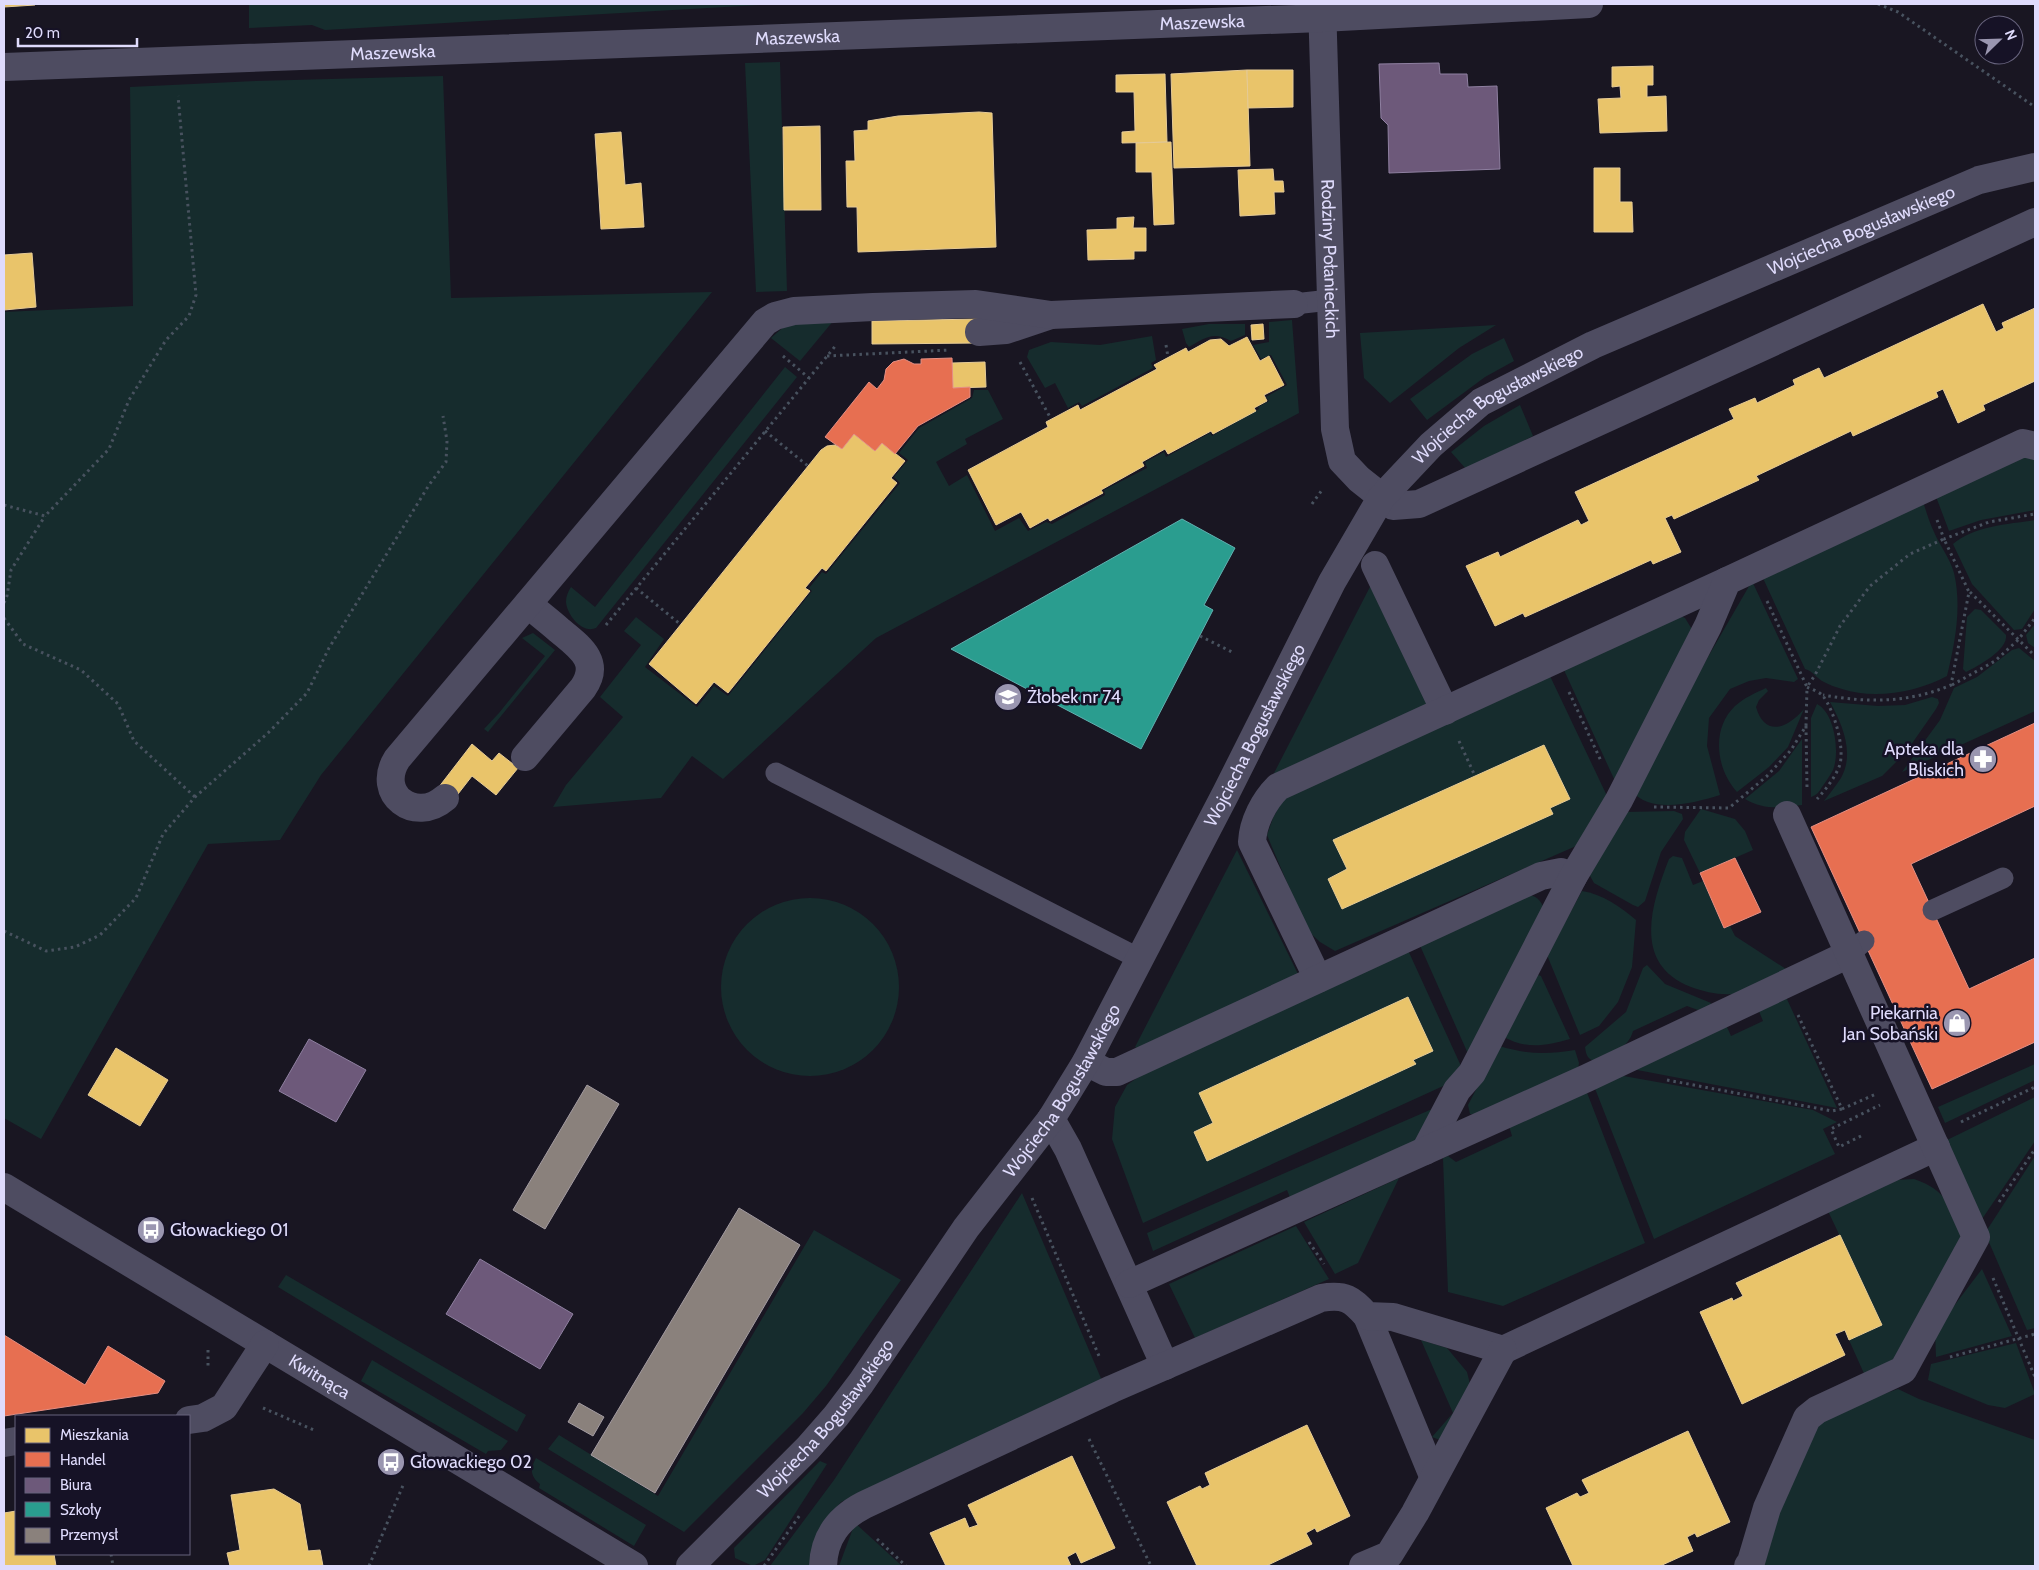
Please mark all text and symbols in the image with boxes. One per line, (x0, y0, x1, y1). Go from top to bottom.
street label: Maszewska (1159, 10, 1246, 35)
scale bar (18, 15, 136, 47)
north arrow (1974, 15, 2024, 65)
text: 20 m (25, 24, 60, 42)
street label: Maszewska (754, 25, 841, 50)
text: N (2001, 27, 2021, 43)
street label: Maszewska (350, 40, 436, 65)
street label: Rodziny Połanieckich (1316, 179, 1343, 339)
street label: Wojciecha Bogusławskiego (1764, 181, 1958, 280)
street label: Wojciecha Bogusławskiego (1408, 341, 1587, 469)
street label: Wojciecha Bogusławskiego (1200, 640, 1310, 830)
school or university icon: Żłobek nr 74 (993, 682, 1023, 712)
place label: Żłobek nr 74 (1027, 686, 1121, 708)
place label: Apteka dla Bliskich (1884, 738, 1964, 781)
pharmacy icon: Apteka dla Bliskich (1968, 744, 1998, 774)
street label: Wojciecha Bogusławskiego (999, 1000, 1125, 1182)
place label: Piekarnia Jan Sobański (1841, 1002, 1938, 1045)
shop icon: Piekarnia Jan Sobański (1942, 1008, 1972, 1038)
bus stop icon: Głowackiego 01 (136, 1215, 166, 1245)
place label: Głowackiego 01 (170, 1219, 288, 1241)
street label: Wojciecha Bogusławskiego (753, 1335, 899, 1503)
street label: Kwitnąca (285, 1350, 354, 1404)
legend (15, 1415, 190, 1555)
text: Mieszkania (60, 1426, 130, 1444)
bus stop icon: Głowackiego 02 (376, 1447, 406, 1477)
text: Handel (60, 1451, 106, 1469)
place label: Głowackiego 02 (410, 1451, 532, 1473)
text: Biura (60, 1476, 93, 1494)
text: Szkoły (60, 1501, 102, 1519)
text: Przemysł (60, 1526, 118, 1544)

